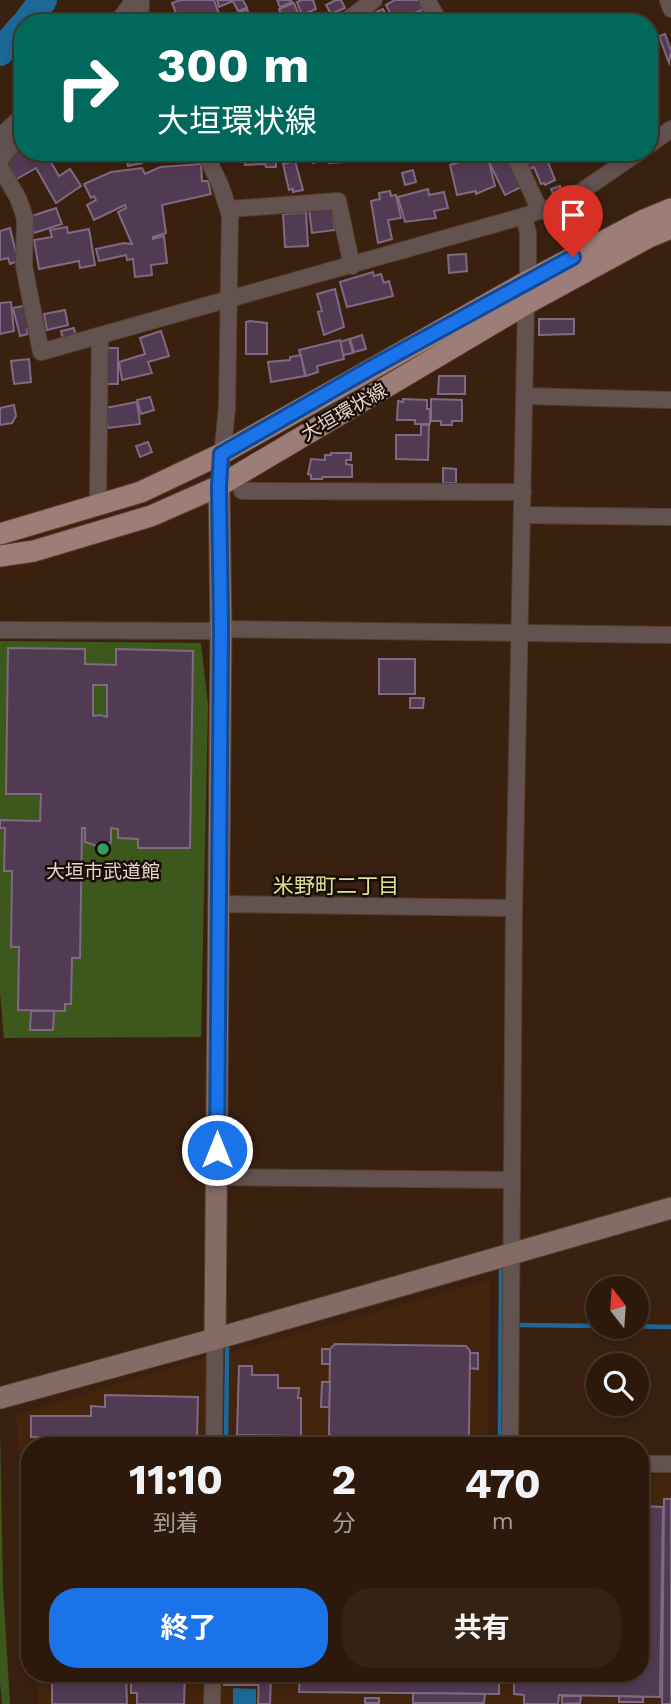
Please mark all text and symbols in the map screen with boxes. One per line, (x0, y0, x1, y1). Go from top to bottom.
text: 300 m (157, 36, 309, 94)
icon: right (42, 42, 133, 133)
text: 大垣環状線 (157, 102, 317, 140)
pin (543, 185, 603, 257)
icon: arrive (554, 196, 592, 234)
street label: 大垣環状線 (297, 378, 391, 446)
marker: 大垣市武道館 (95, 841, 111, 857)
place label: 大垣市武道館 (46, 860, 160, 883)
district label: 米野町二丁目 (273, 873, 399, 898)
position arrow (180, 1113, 254, 1187)
north arrow (586, 1276, 649, 1339)
map controls (586, 1276, 649, 1416)
button: search (586, 1353, 649, 1416)
text: 11:10 (129, 1455, 223, 1504)
text: 2 (331, 1455, 356, 1504)
text: 470 (464, 1459, 541, 1508)
text: m (492, 1508, 514, 1535)
text: 到着 (153, 1510, 199, 1537)
text: 分 (332, 1510, 355, 1537)
button: 終了 (49, 1588, 328, 1668)
button: 共有 (342, 1588, 621, 1668)

